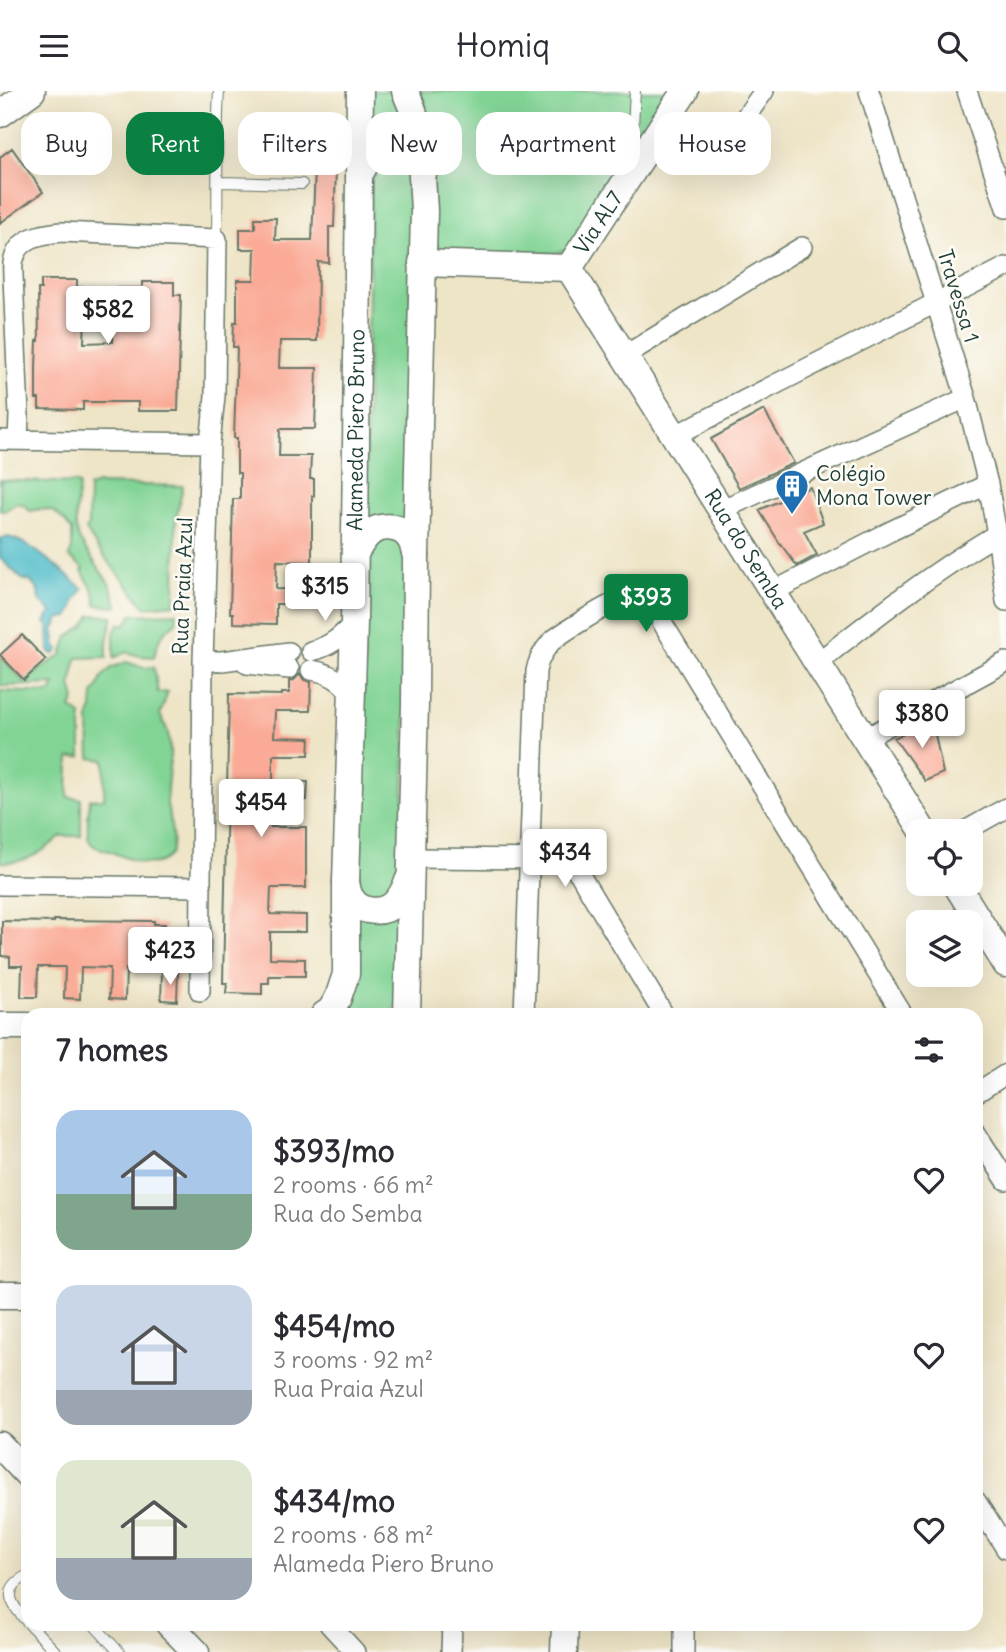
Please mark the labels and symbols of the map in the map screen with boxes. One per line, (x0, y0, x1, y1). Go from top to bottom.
street label: Via AL7 (568, 186, 629, 259)
street label: Travessa 1 (932, 246, 985, 346)
pin: $582 (67, 287, 149, 346)
street label: Alameda Piero Bruno (341, 329, 370, 531)
place label: Colégio Mona Tower (816, 460, 932, 511)
building icon: Colégio Mona Tower (773, 467, 811, 516)
street label: Rua do Semba (698, 484, 794, 614)
street label: Rua Praia Azul (167, 517, 198, 655)
pin: $315 (284, 563, 366, 623)
pin: $393 (605, 575, 687, 634)
pin: $380 (881, 691, 963, 750)
pin: $454 (220, 779, 302, 839)
pin: $434 (524, 829, 606, 889)
pin: $423 (129, 927, 211, 987)

